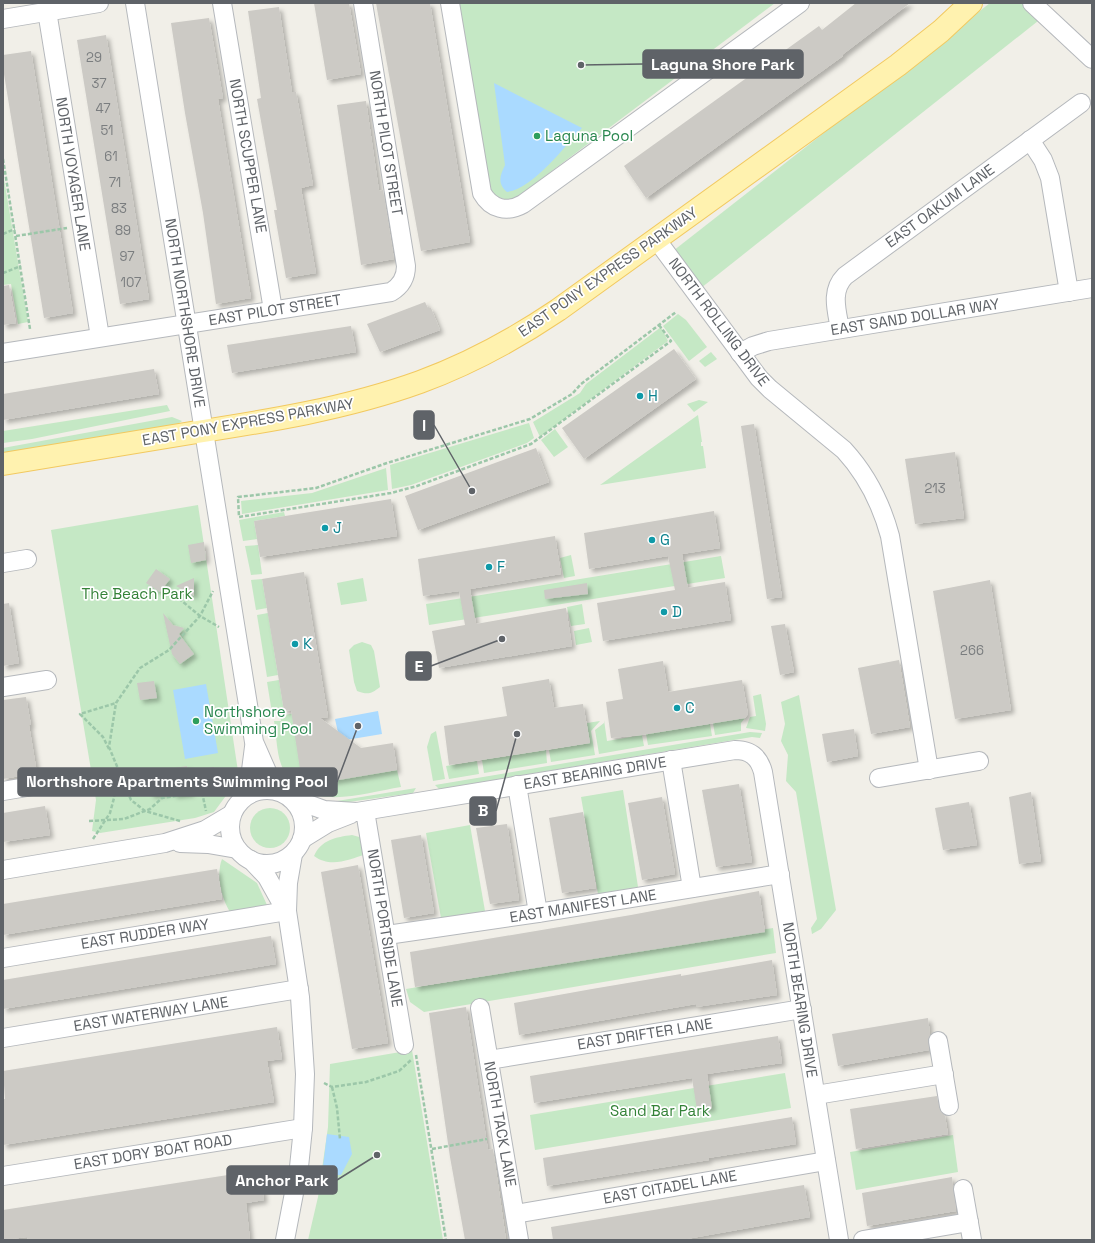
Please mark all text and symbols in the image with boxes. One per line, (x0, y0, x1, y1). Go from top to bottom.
house number: 29 (86, 49, 102, 66)
callout: Laguna Shore Park (643, 50, 803, 78)
text: Laguna Shore Park (651, 54, 795, 75)
street label: NORTH PILOT STREET (366, 69, 407, 217)
house number: 37 (91, 75, 107, 92)
street label: NORTH SCUPPER LANE (226, 77, 271, 235)
street label: NORTH VOYAGER LANE (52, 96, 95, 252)
house number: 47 (95, 100, 111, 117)
house number: 51 (100, 122, 114, 139)
place label: Laguna Pool (545, 126, 633, 145)
marker: Laguna Pool (532, 131, 542, 141)
house number: 61 (104, 148, 118, 165)
street label: EAST OAKUM LANE (881, 160, 998, 252)
house number: 71 (109, 174, 121, 191)
house number: 83 (111, 200, 127, 217)
street label: EAST PONY EXPRESS PARKWAY (514, 202, 701, 341)
street label: NORTH NORTHSHORE DRIVE (161, 217, 210, 409)
house number: 89 (115, 222, 131, 239)
house number: 97 (119, 248, 135, 265)
street label: NORTH ROLLING DRIVE (665, 254, 774, 390)
house number: 107 (121, 274, 141, 291)
street label: EAST PILOT STREET (207, 290, 343, 329)
street label: EAST SAND DOLLAR WAY (829, 294, 1001, 339)
place label: H (648, 386, 658, 405)
marker: H (635, 391, 645, 401)
street label: EAST PONY EXPRESS PARKWAY (141, 394, 355, 449)
callout: I (414, 411, 434, 439)
text: I (422, 415, 426, 436)
house number: 213 (924, 480, 946, 497)
place label: J (333, 518, 342, 537)
marker: J (320, 523, 330, 533)
place label: G (660, 530, 670, 549)
marker: G (647, 535, 657, 545)
place label: F (497, 557, 505, 576)
marker: F (484, 562, 494, 572)
park label: The Beach Park (81, 584, 193, 603)
place label: D (672, 602, 682, 621)
marker: D (659, 607, 669, 617)
place label: K (303, 634, 312, 653)
marker: K (290, 639, 300, 649)
house number: 266 (960, 642, 984, 659)
callout: E (406, 652, 431, 680)
text: E (415, 656, 424, 677)
place label: C (685, 698, 695, 717)
place label: Northshore Swimming Pool (204, 702, 312, 738)
marker: C (672, 703, 682, 713)
marker: Northshore Swimming Pool (191, 716, 201, 726)
street label: EAST BEARING DRIVE (522, 752, 668, 793)
callout: Northshore Apartments Swimming Pool (18, 768, 337, 796)
text: Northshore Apartments Swimming Pool (26, 771, 328, 792)
callout: B (470, 797, 496, 825)
text: B (478, 800, 488, 821)
street label: NORTH PORTSIDE LANE (364, 847, 407, 1008)
street label: EAST MANIFEST LANE (508, 885, 658, 927)
street label: EAST RUDDER WAY (79, 914, 210, 953)
street label: NORTH BEARING DRIVE (779, 921, 822, 1079)
street label: EAST WATERWAY LANE (72, 992, 230, 1035)
street label: EAST DRIFTER LANE (576, 1013, 714, 1054)
street label: NORTH TACK LANE (480, 1060, 521, 1188)
park label: Sand Bar Park (610, 1101, 710, 1120)
street label: EAST DORY BOAT ROAD (72, 1130, 234, 1173)
street label: EAST CITADEL LANE (602, 1165, 738, 1208)
callout: Anchor Park (227, 1166, 337, 1194)
text: Anchor Park (235, 1170, 329, 1191)

